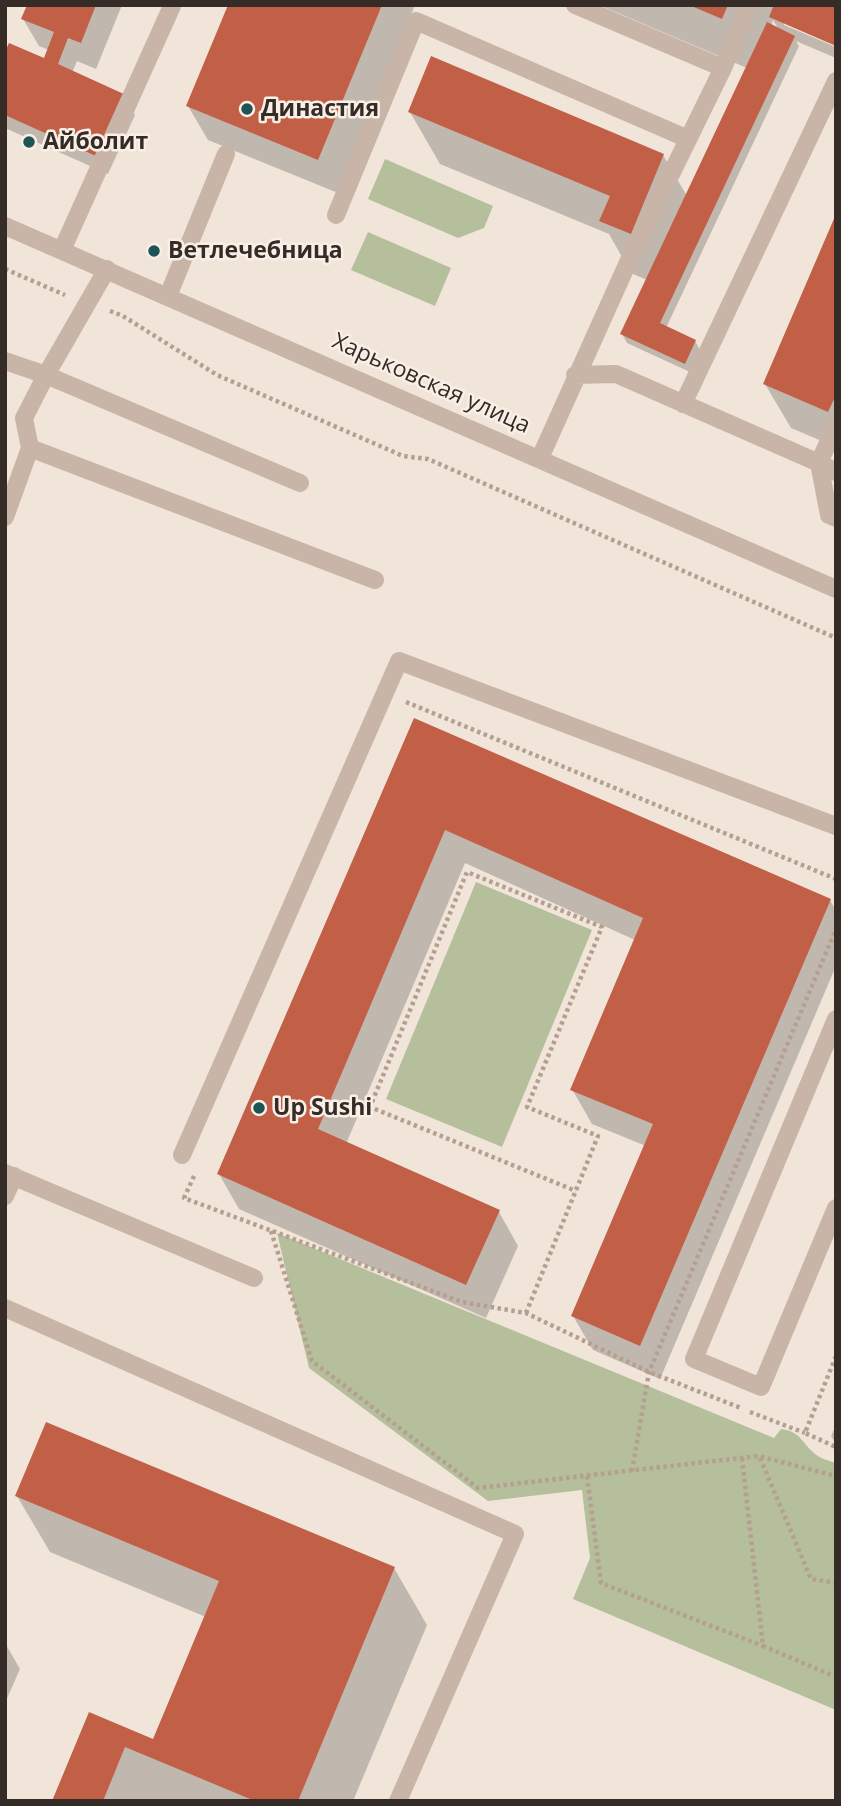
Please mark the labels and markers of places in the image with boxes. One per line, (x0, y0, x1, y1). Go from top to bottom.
place label: Династия (261, 95, 379, 123)
marker: Династия (239, 101, 255, 117)
place label: Айболит (43, 128, 148, 156)
marker: Айболит (21, 134, 37, 150)
place label: Ветлечебница (168, 237, 343, 265)
marker: Ветлечебница (146, 243, 162, 259)
place label: Up Sushi (273, 1094, 372, 1122)
marker: Up Sushi (251, 1100, 267, 1116)

